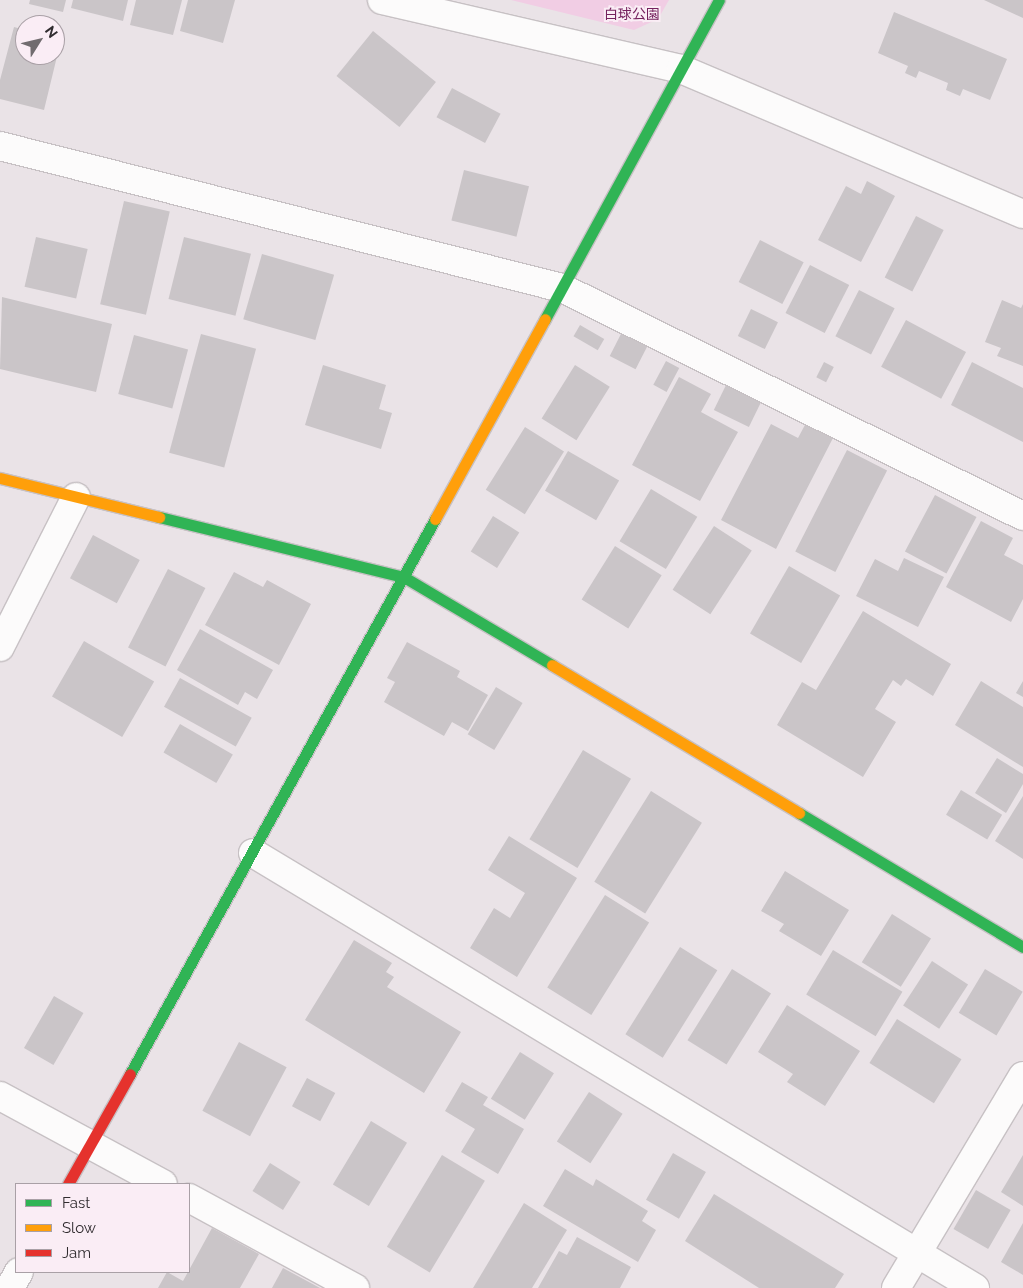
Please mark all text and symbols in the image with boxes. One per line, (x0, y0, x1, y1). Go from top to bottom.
park label: 白球公園 (604, 6, 660, 22)
north arrow (15, 15, 65, 65)
text: N (42, 23, 61, 41)
legend (15, 1183, 190, 1273)
text: Fast (62, 1194, 90, 1212)
text: Slow (62, 1219, 96, 1237)
text: Jam (62, 1244, 91, 1262)

